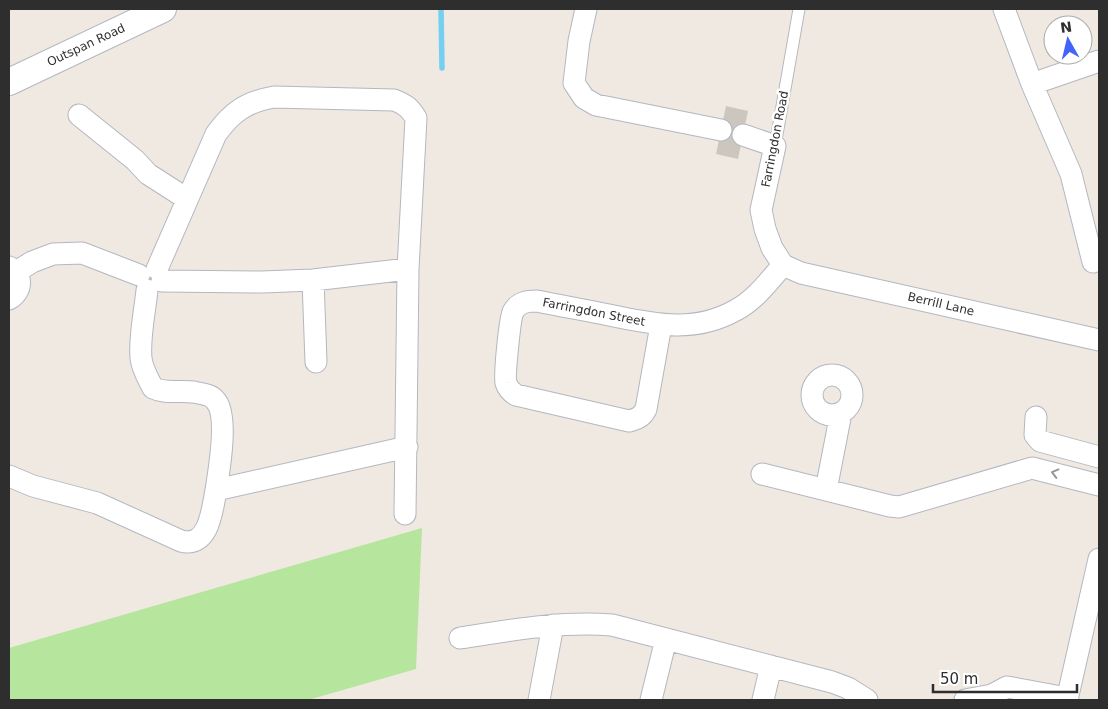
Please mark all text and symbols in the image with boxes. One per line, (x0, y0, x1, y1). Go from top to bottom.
north arrow (1043, 15, 1093, 65)
text: N (1059, 18, 1073, 36)
street label: Outspan Road (45, 21, 127, 69)
street label: Farringdon Road (759, 90, 791, 188)
street label: Berrill Lane (906, 290, 976, 318)
street label: Farringdon Street (542, 295, 647, 329)
one-way arrow (1051, 469, 1059, 479)
scale bar (933, 662, 1077, 694)
text: 50 m (940, 670, 978, 688)

